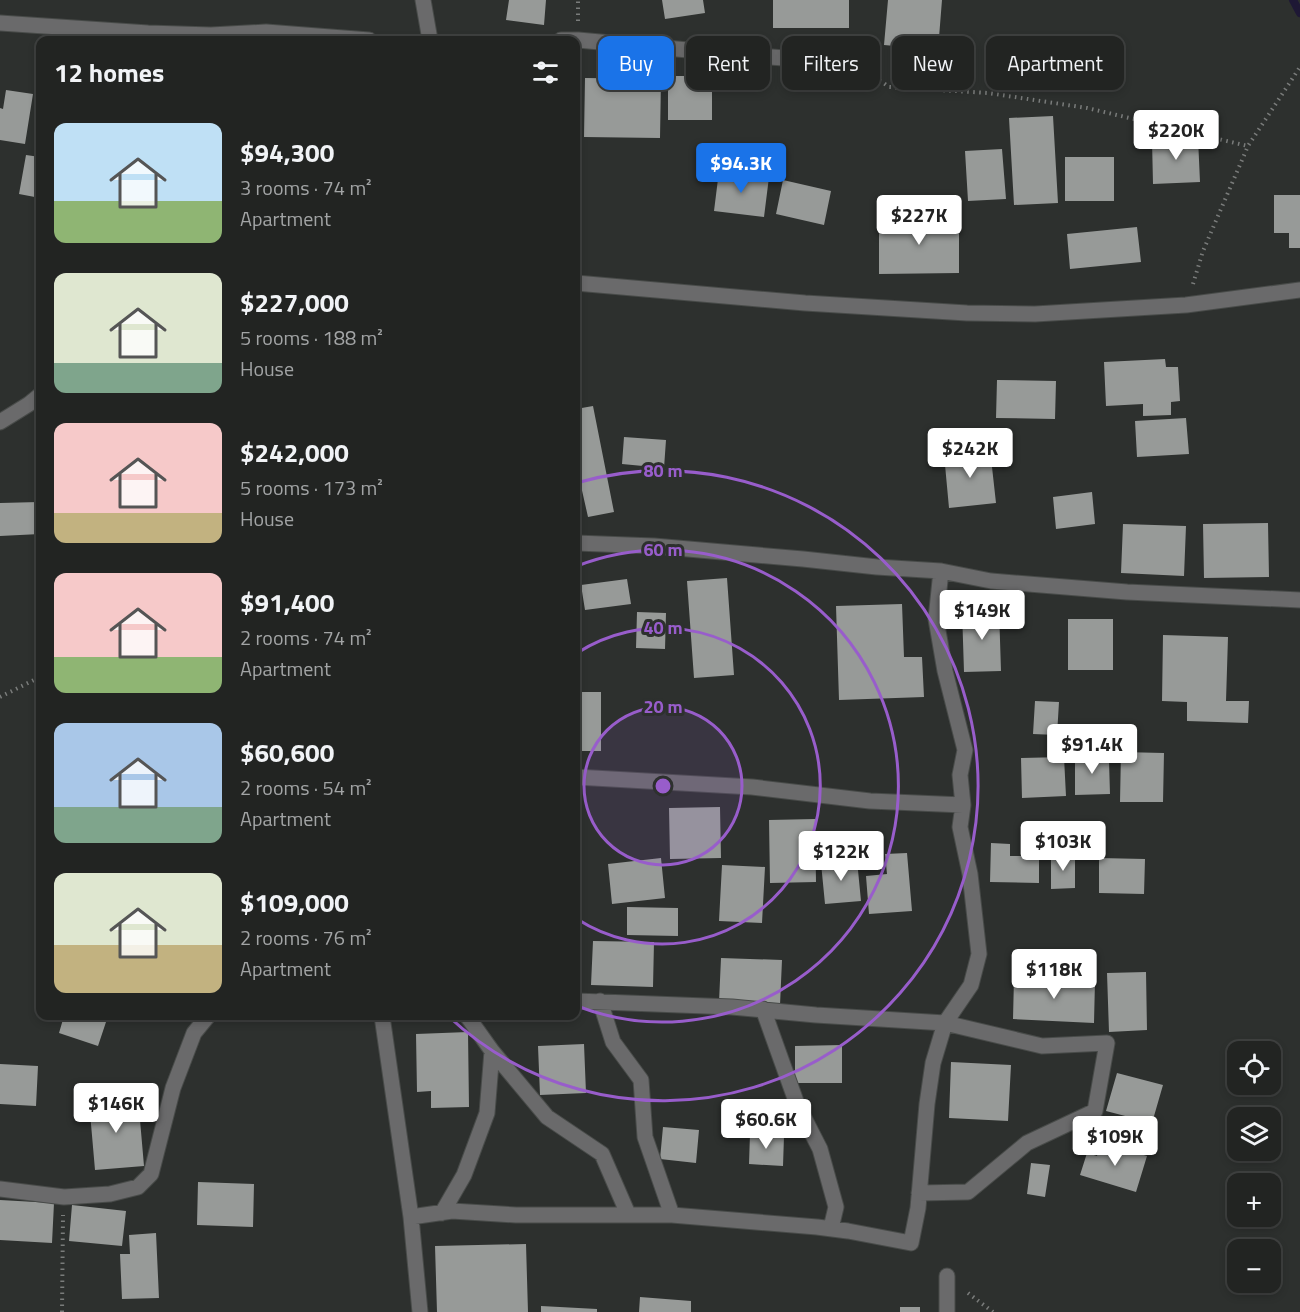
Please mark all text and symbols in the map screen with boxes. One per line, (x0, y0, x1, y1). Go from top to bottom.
chip: Buy (598, 36, 674, 90)
chip: Rent (686, 36, 770, 90)
chip: Filters (782, 36, 880, 90)
chip: New (892, 36, 974, 90)
chip: Apartment (986, 36, 1124, 90)
text: 12 homes (54, 53, 164, 92)
icon: filters (529, 56, 562, 89)
pin: $220K (1134, 110, 1218, 161)
text: $220K (1148, 114, 1204, 145)
text: $94,300 (240, 133, 334, 172)
pin: $94.3K (692, 143, 790, 194)
icon: home (102, 147, 174, 219)
text: $94.3K (710, 147, 772, 178)
text: 3 rooms · 74 m² (240, 172, 372, 203)
pin: $227K (877, 195, 961, 246)
text: $227K (891, 199, 947, 230)
text: Apartment (240, 203, 331, 234)
text: $227,000 (240, 283, 349, 322)
icon: home (102, 297, 174, 369)
text: 5 rooms · 188 m² (240, 322, 383, 353)
text: House (240, 353, 294, 384)
pin: $242K (928, 428, 1012, 479)
text: $242K (942, 432, 998, 463)
text: $242,000 (240, 433, 349, 472)
icon: home (102, 447, 174, 519)
text: 80 m (643, 457, 683, 484)
text: 5 rooms · 173 m² (240, 472, 383, 503)
text: House (240, 503, 294, 534)
text: 60 m (643, 536, 683, 563)
text: $91,400 (240, 583, 334, 622)
pin: $149K (940, 590, 1024, 641)
text: $149K (954, 594, 1010, 625)
icon: home (102, 597, 174, 669)
text: 40 m (643, 614, 683, 641)
text: 2 rooms · 74 m² (240, 622, 372, 653)
text: Apartment (240, 653, 331, 684)
text: 20 m (643, 693, 683, 720)
pin: $91.4K (1043, 724, 1141, 775)
text: $91.4K (1061, 728, 1123, 759)
text: $60,600 (240, 733, 334, 772)
icon: home (102, 747, 174, 819)
text: 2 rooms · 54 m² (240, 772, 372, 803)
centre of rings (653, 776, 673, 796)
text: Apartment (240, 803, 331, 834)
pin: $103K (1021, 821, 1105, 872)
text: $103K (1035, 825, 1091, 856)
pin: $122K (799, 831, 883, 882)
text: $122K (813, 835, 869, 866)
text: $109,000 (240, 883, 349, 922)
icon: home (102, 897, 174, 969)
text: 2 rooms · 76 m² (240, 922, 372, 953)
pin: $118K (1012, 949, 1096, 1000)
text: Apartment (240, 953, 331, 984)
text: $118K (1026, 953, 1082, 984)
map controls (1227, 1041, 1281, 1293)
button: locate (1227, 1041, 1281, 1095)
pin: $146K (74, 1083, 158, 1134)
text: $146K (88, 1087, 144, 1118)
pin: $60.6K (717, 1099, 815, 1150)
text: $60.6K (735, 1103, 797, 1134)
button: layers (1227, 1107, 1281, 1161)
pin: $109K (1073, 1116, 1157, 1167)
text: $109K (1087, 1120, 1143, 1151)
button: + (1227, 1173, 1281, 1227)
button: − (1227, 1239, 1281, 1293)

